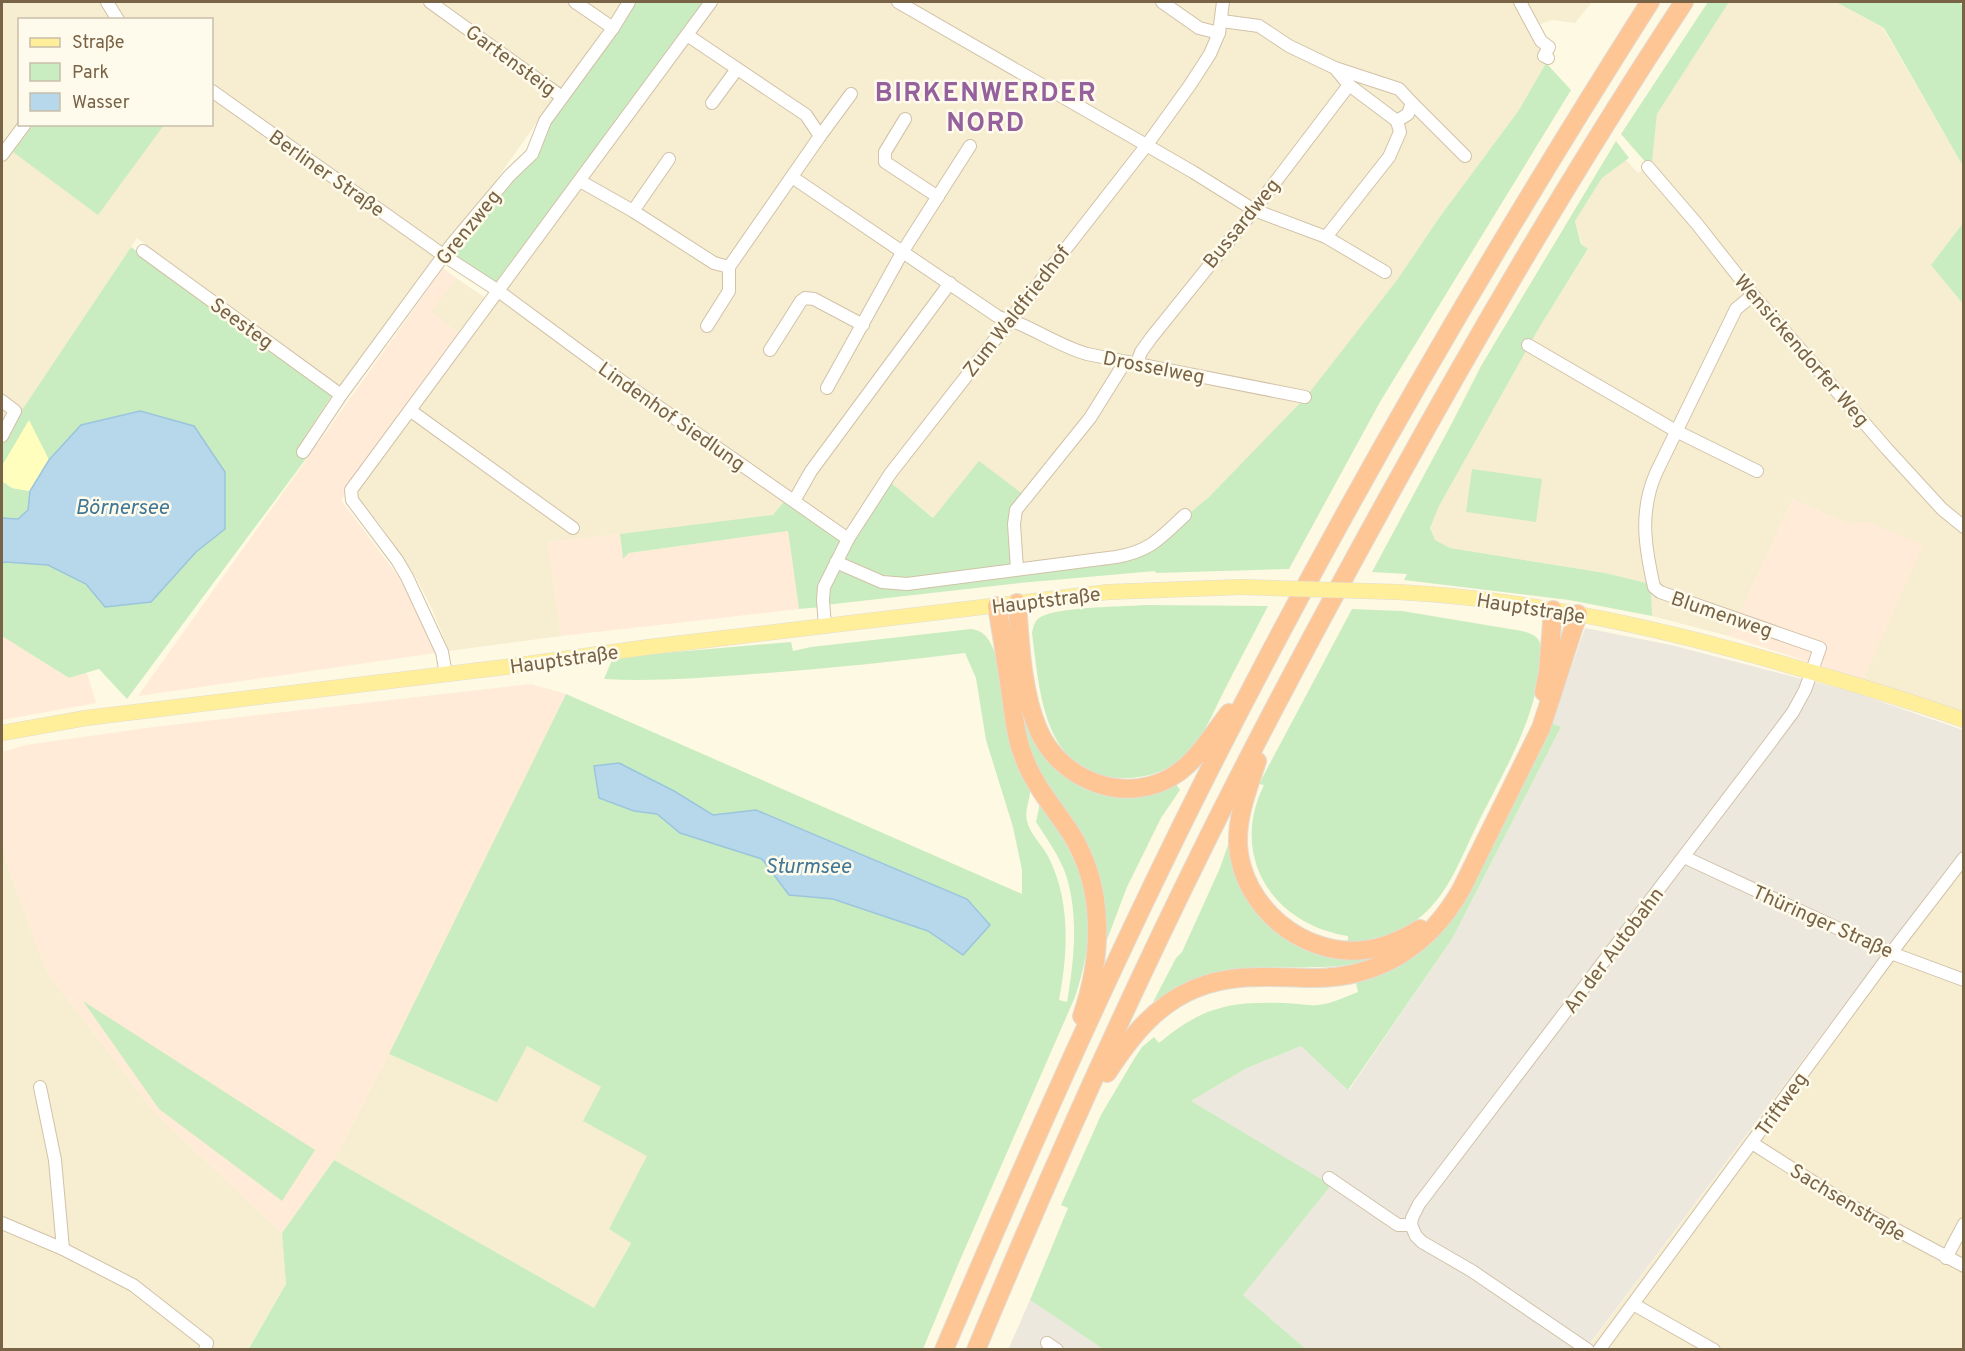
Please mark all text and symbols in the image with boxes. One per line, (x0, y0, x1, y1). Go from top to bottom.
legend (18, 18, 213, 126)
street label: Gartensteig (459, 20, 560, 103)
text: Straße (72, 32, 124, 55)
text: Park (72, 62, 109, 85)
district label: BIRKENWERDER NORD (875, 78, 1097, 141)
text: Wasser (72, 92, 130, 115)
street label: Berliner Straße (263, 125, 389, 224)
street label: Bussardweg (1198, 174, 1287, 275)
street label: Grenzweg (431, 185, 508, 271)
street label: Zum Waldfriedhof (958, 241, 1077, 383)
street label: Wensickendorfer Weg (1727, 270, 1874, 433)
street label: Seesteg (204, 293, 278, 356)
street label: Drosselweg (1101, 346, 1207, 392)
street label: Lindenhof Siedlung (592, 357, 750, 478)
water label: Börnersee (75, 495, 170, 522)
street label: Hauptstraße (990, 582, 1102, 622)
street label: Blumenweg (1667, 586, 1775, 645)
street label: Hauptstraße (1475, 589, 1587, 631)
street label: Hauptstraße (508, 640, 620, 681)
water label: Sturmsee (765, 854, 852, 881)
street label: Thüringer Straße (1748, 880, 1897, 965)
street label: An der Autobahn (1559, 883, 1671, 1020)
street label: Triftweg (1751, 1068, 1815, 1142)
street label: Sachsenstraße (1784, 1159, 1910, 1249)

